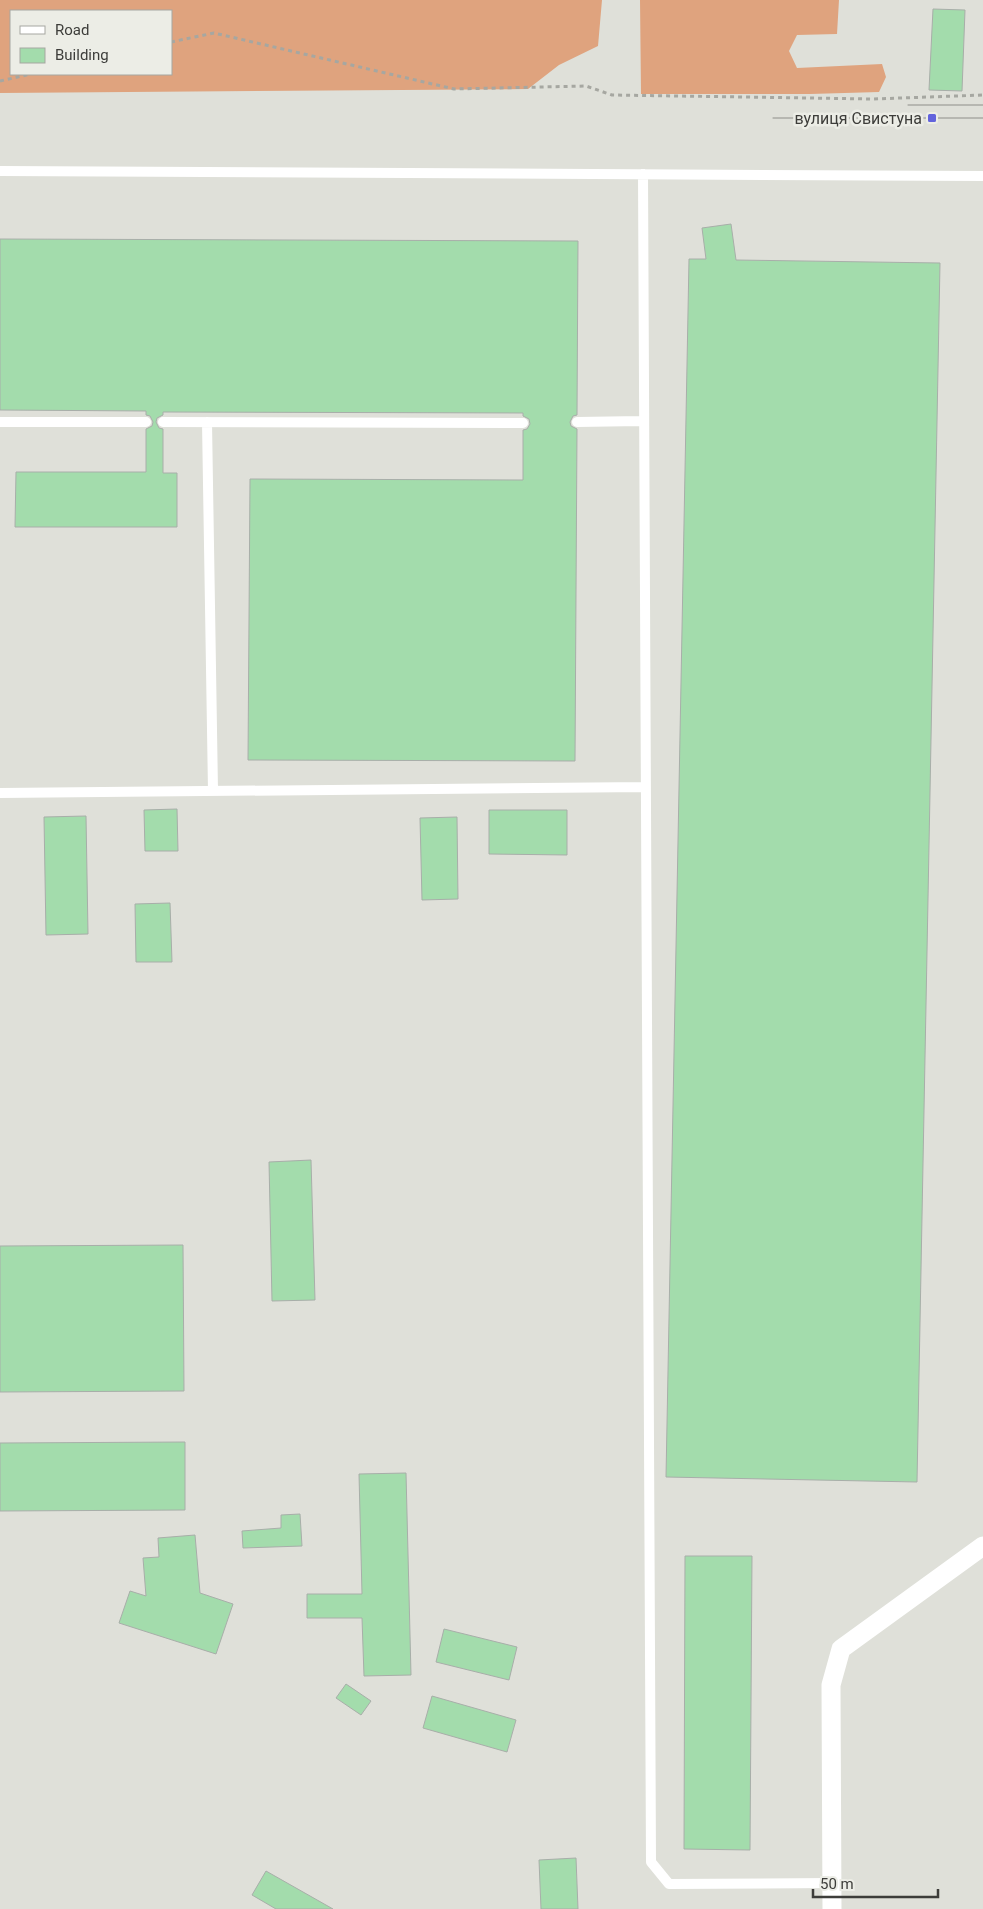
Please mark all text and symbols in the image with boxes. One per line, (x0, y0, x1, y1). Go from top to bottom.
legend (10, 10, 172, 75)
text: Road (55, 21, 89, 39)
text: Building (55, 46, 109, 64)
place label: вулиця Свистуна (794, 109, 922, 128)
marker: вулиця Свистуна (926, 112, 938, 124)
scale bar (813, 1866, 938, 1898)
text: 50 m (820, 1875, 854, 1893)

